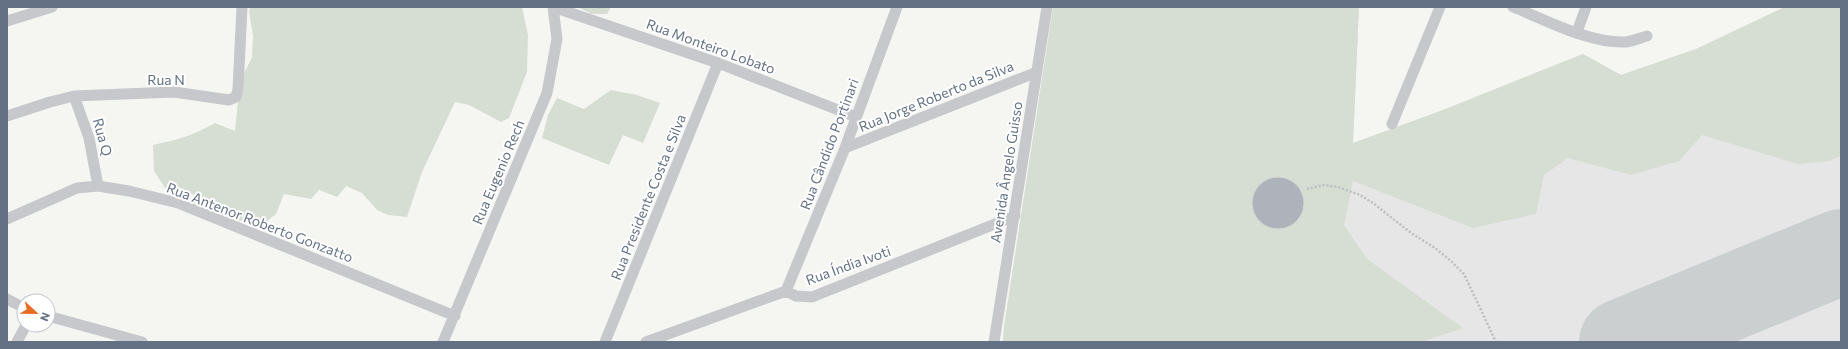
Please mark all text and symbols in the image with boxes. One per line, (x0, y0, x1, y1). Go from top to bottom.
street label: Rua Monteiro Lobato (644, 15, 778, 77)
street label: Rua Jorge Roberto da Silva (856, 57, 1016, 135)
street label: Rua N (147, 71, 185, 88)
street label: Rua Cândido Portinari (796, 76, 862, 212)
street label: Avenida Ângelo Guisso (986, 100, 1026, 244)
street label: Rua Presidente Costa e Silva (607, 112, 689, 282)
street label: Rua Q (90, 116, 116, 158)
street label: Rua Eugenio Rech (468, 117, 528, 227)
street label: Rua Antenor Roberto Gonzatto (164, 179, 356, 265)
street label: Rua Índia Ivoti (803, 242, 893, 288)
north arrow (16, 293, 56, 333)
text: N (38, 311, 53, 323)

